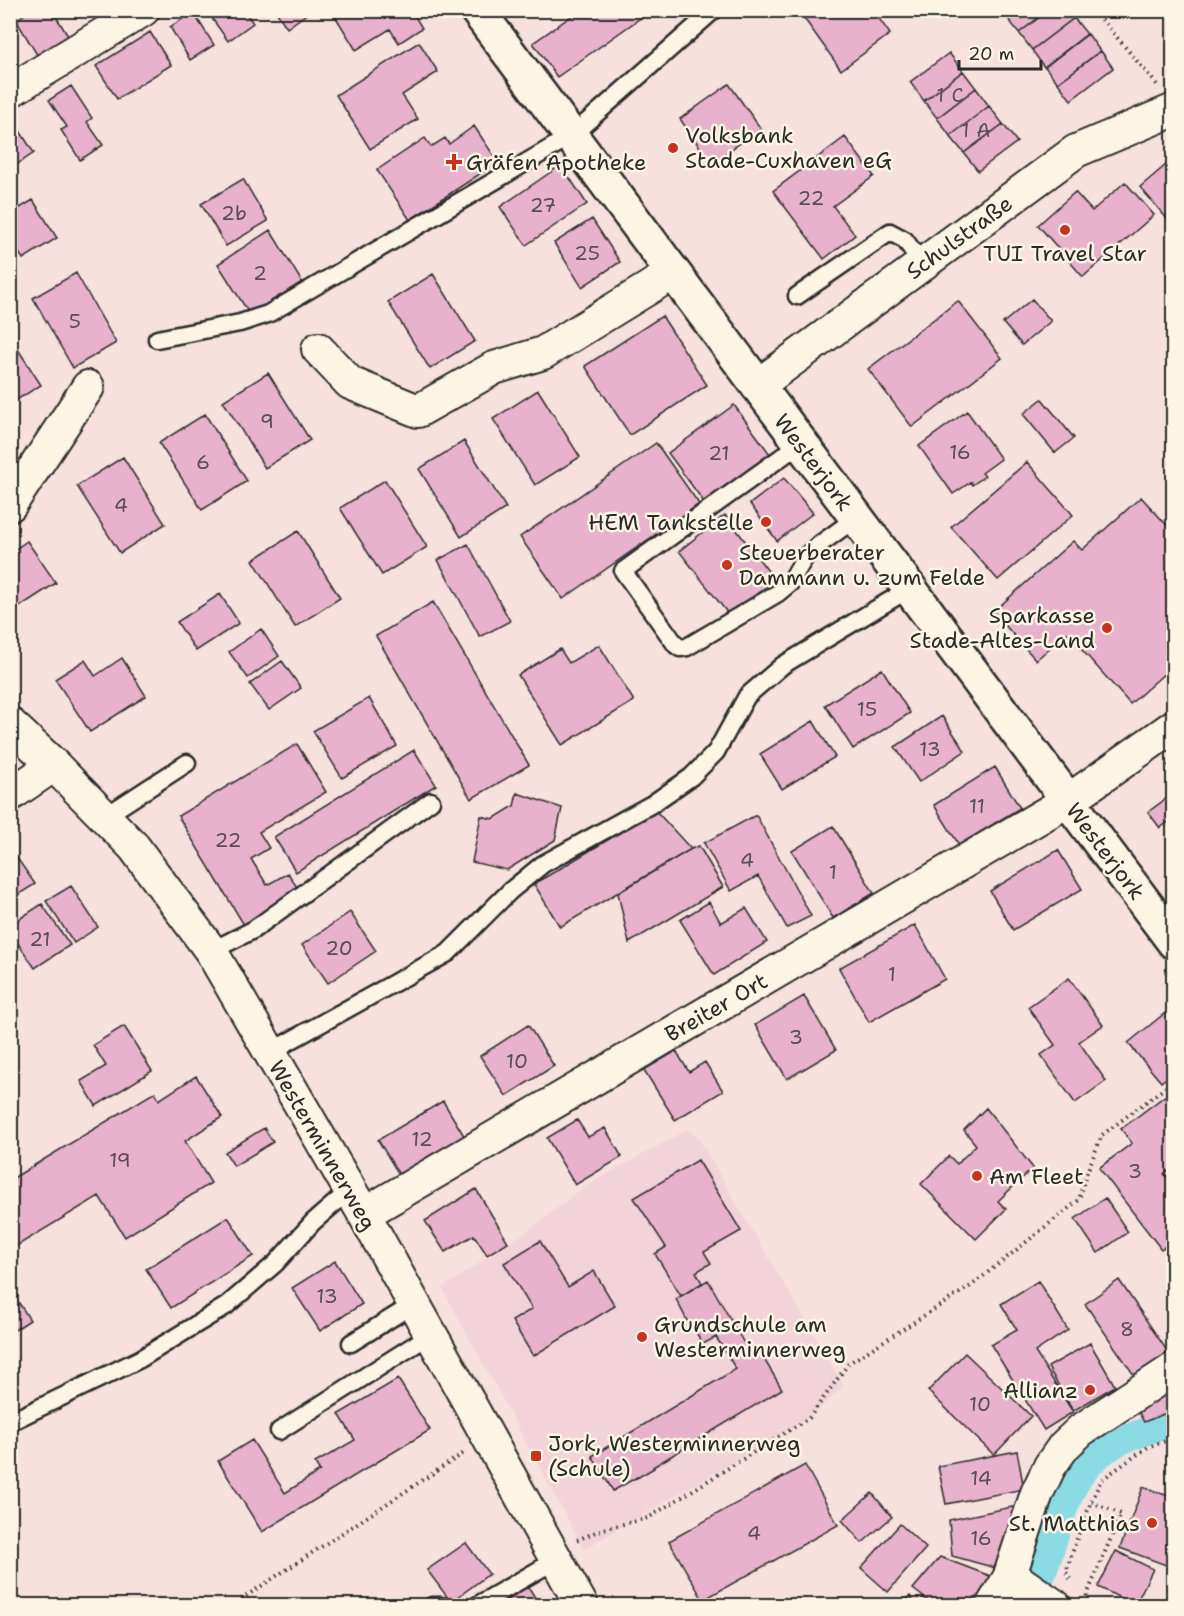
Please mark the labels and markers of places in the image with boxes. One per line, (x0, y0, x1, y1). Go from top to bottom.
place label: Volksbank Stade-Cuxhaven eG (685, 121, 892, 175)
marker: Volksbank Stade-Cuxhaven eG (666, 141, 680, 155)
place label: Gräfen Apotheke (466, 148, 646, 177)
marker: Gräfen Apotheke (447, 155, 461, 169)
marker: TUI Travel Star (1058, 223, 1072, 237)
place label: TUI Travel Star (983, 239, 1147, 268)
place label: HEM Tankstelle (588, 508, 754, 537)
marker: HEM Tankstelle (759, 515, 773, 529)
place label: Steuerberater Dammann u. zum Felde (739, 538, 985, 592)
marker: Steuerberater Dammann u. zum Felde (720, 558, 734, 572)
place label: Sparkasse Stade-Altes-Land (910, 601, 1095, 655)
marker: Sparkasse Stade-Altes-Land (1100, 621, 1114, 635)
place label: Am Fleet (989, 1162, 1084, 1191)
marker: Am Fleet (970, 1169, 984, 1183)
place label: Grundschule am Westerminnerweg (654, 1310, 846, 1364)
marker: Grundschule am Westerminnerweg (635, 1330, 649, 1344)
place label: Allianz (1003, 1376, 1078, 1405)
marker: Allianz (1083, 1383, 1097, 1397)
place label: Jork, Westerminnerweg (Schule) (548, 1429, 801, 1483)
marker: Jork, Westerminnerweg (Schule) (529, 1449, 543, 1463)
place label: St. Matthias (1009, 1509, 1140, 1538)
marker: St. Matthias (1145, 1516, 1159, 1530)

